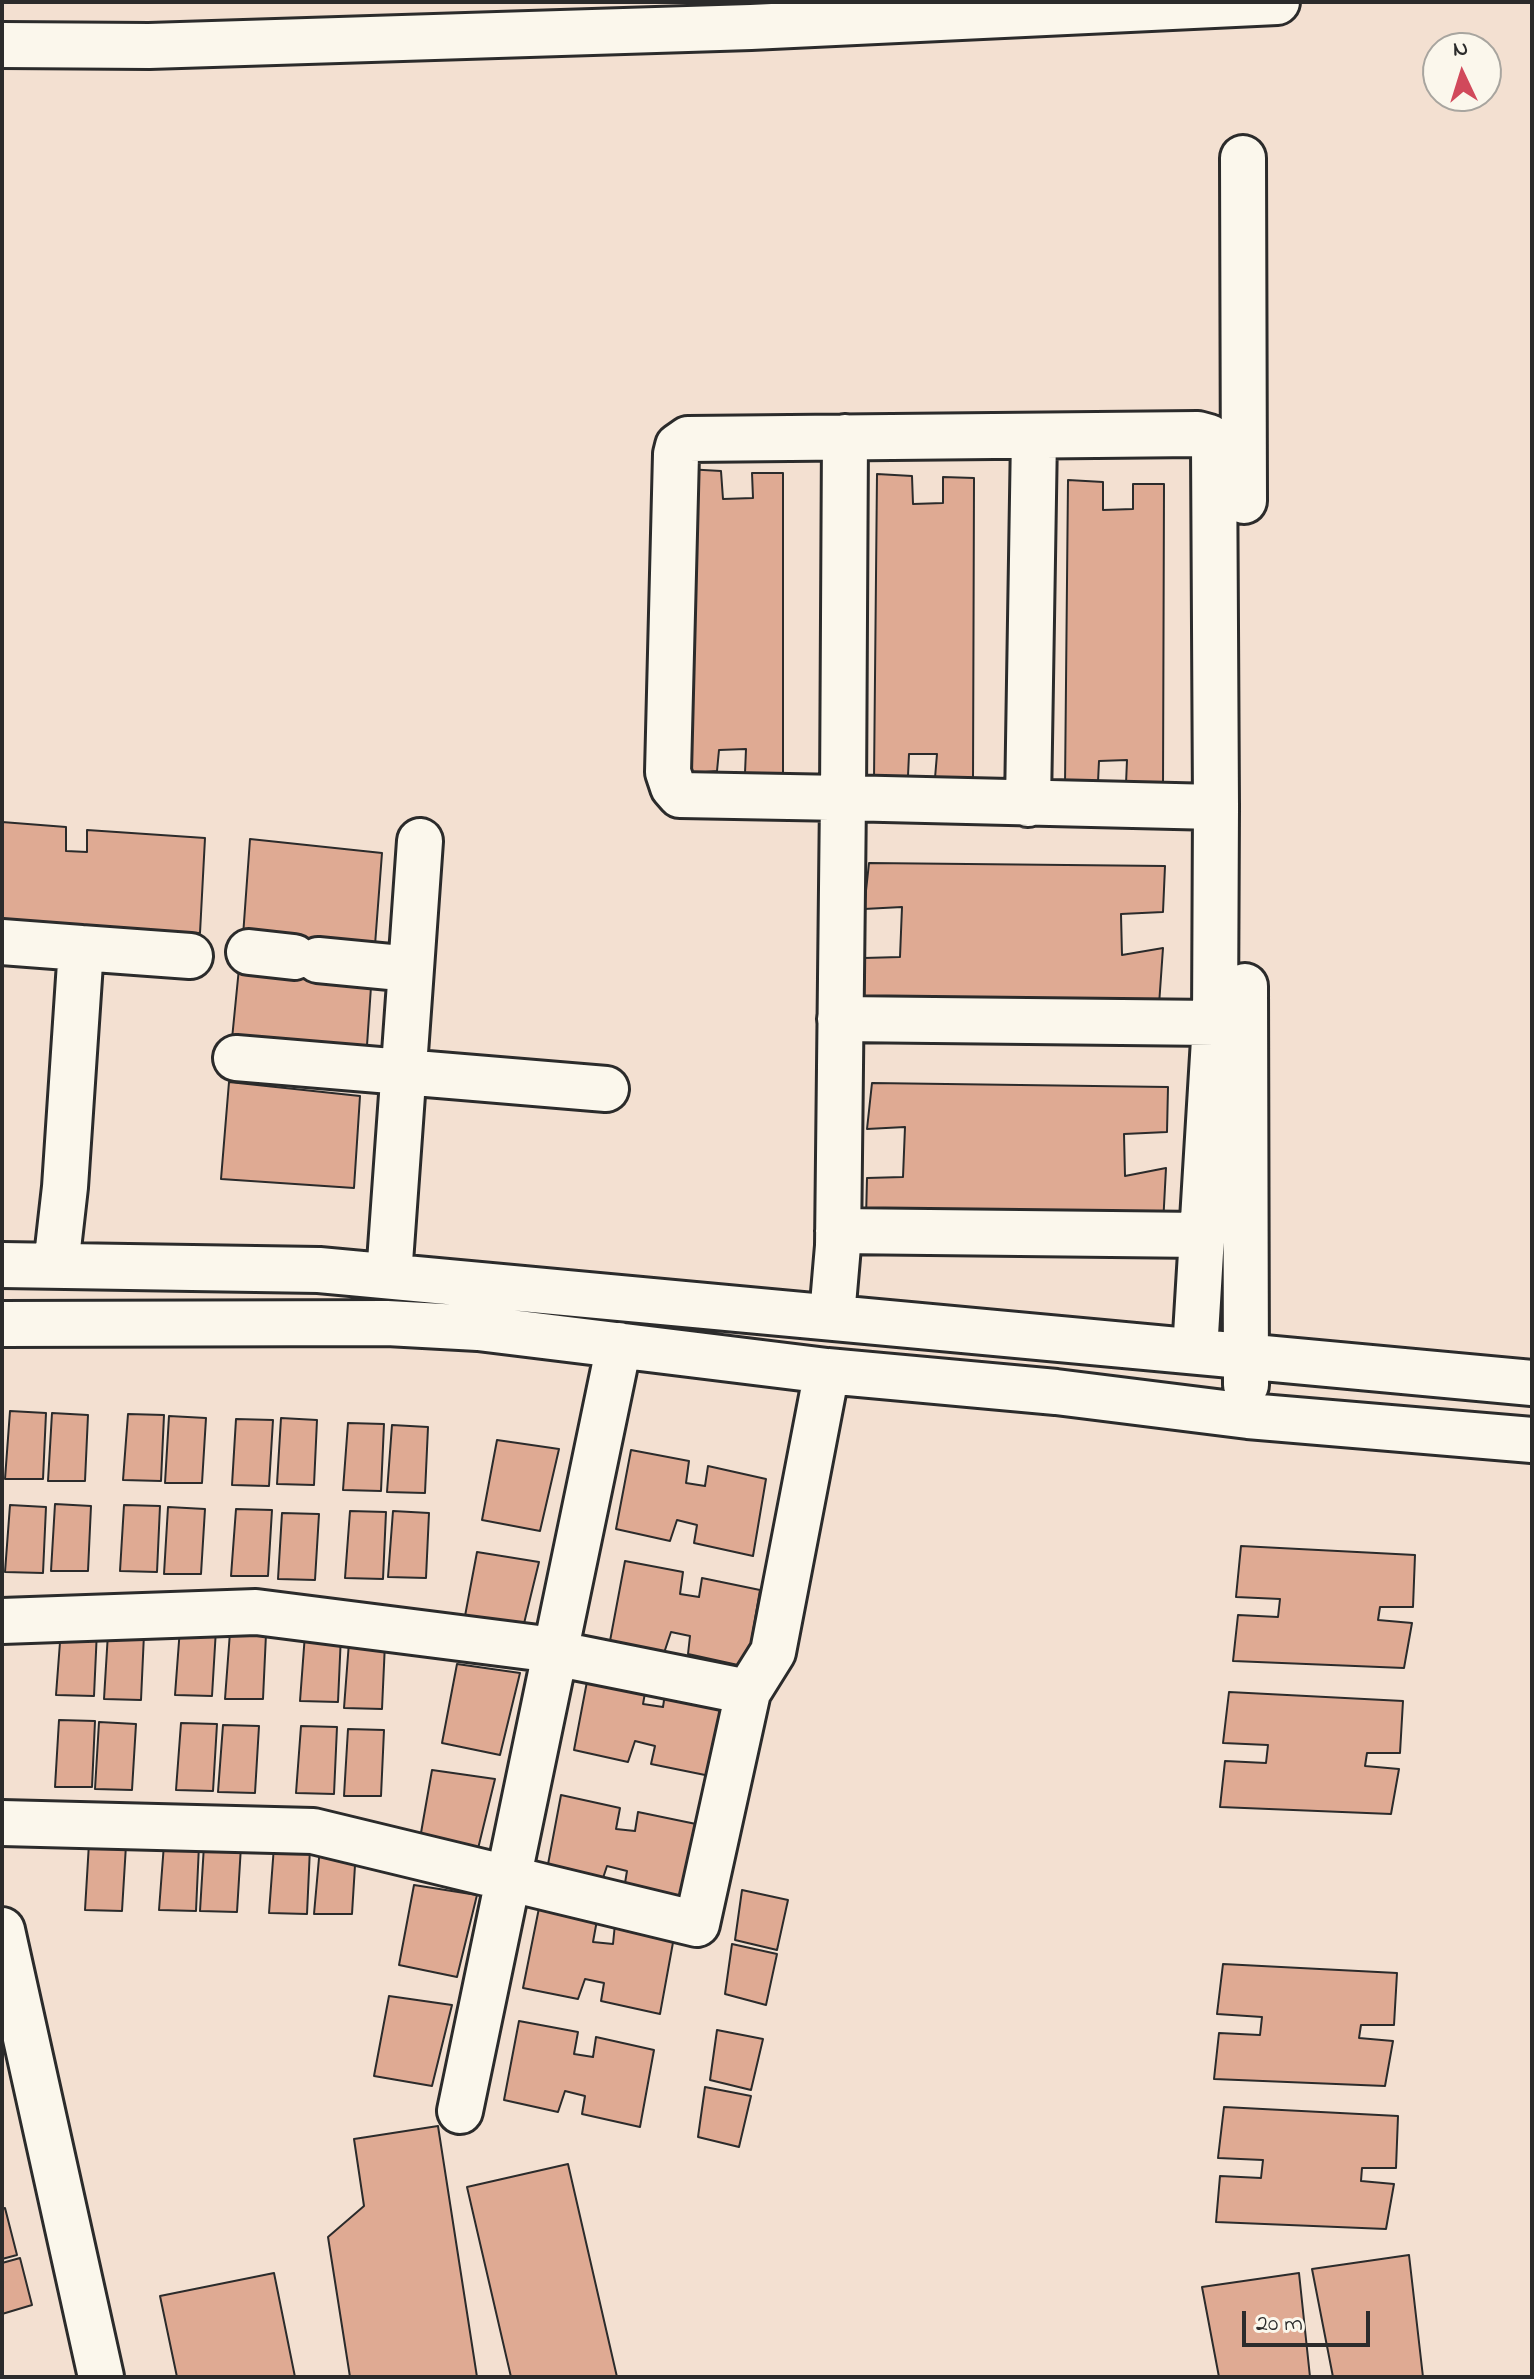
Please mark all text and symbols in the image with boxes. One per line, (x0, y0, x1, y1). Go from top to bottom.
north arrow (1422, 32, 1502, 112)
text: N (1452, 34, 1469, 67)
scale bar (1246, 2295, 1374, 2345)
text: 20 m (1256, 2307, 1303, 2342)

